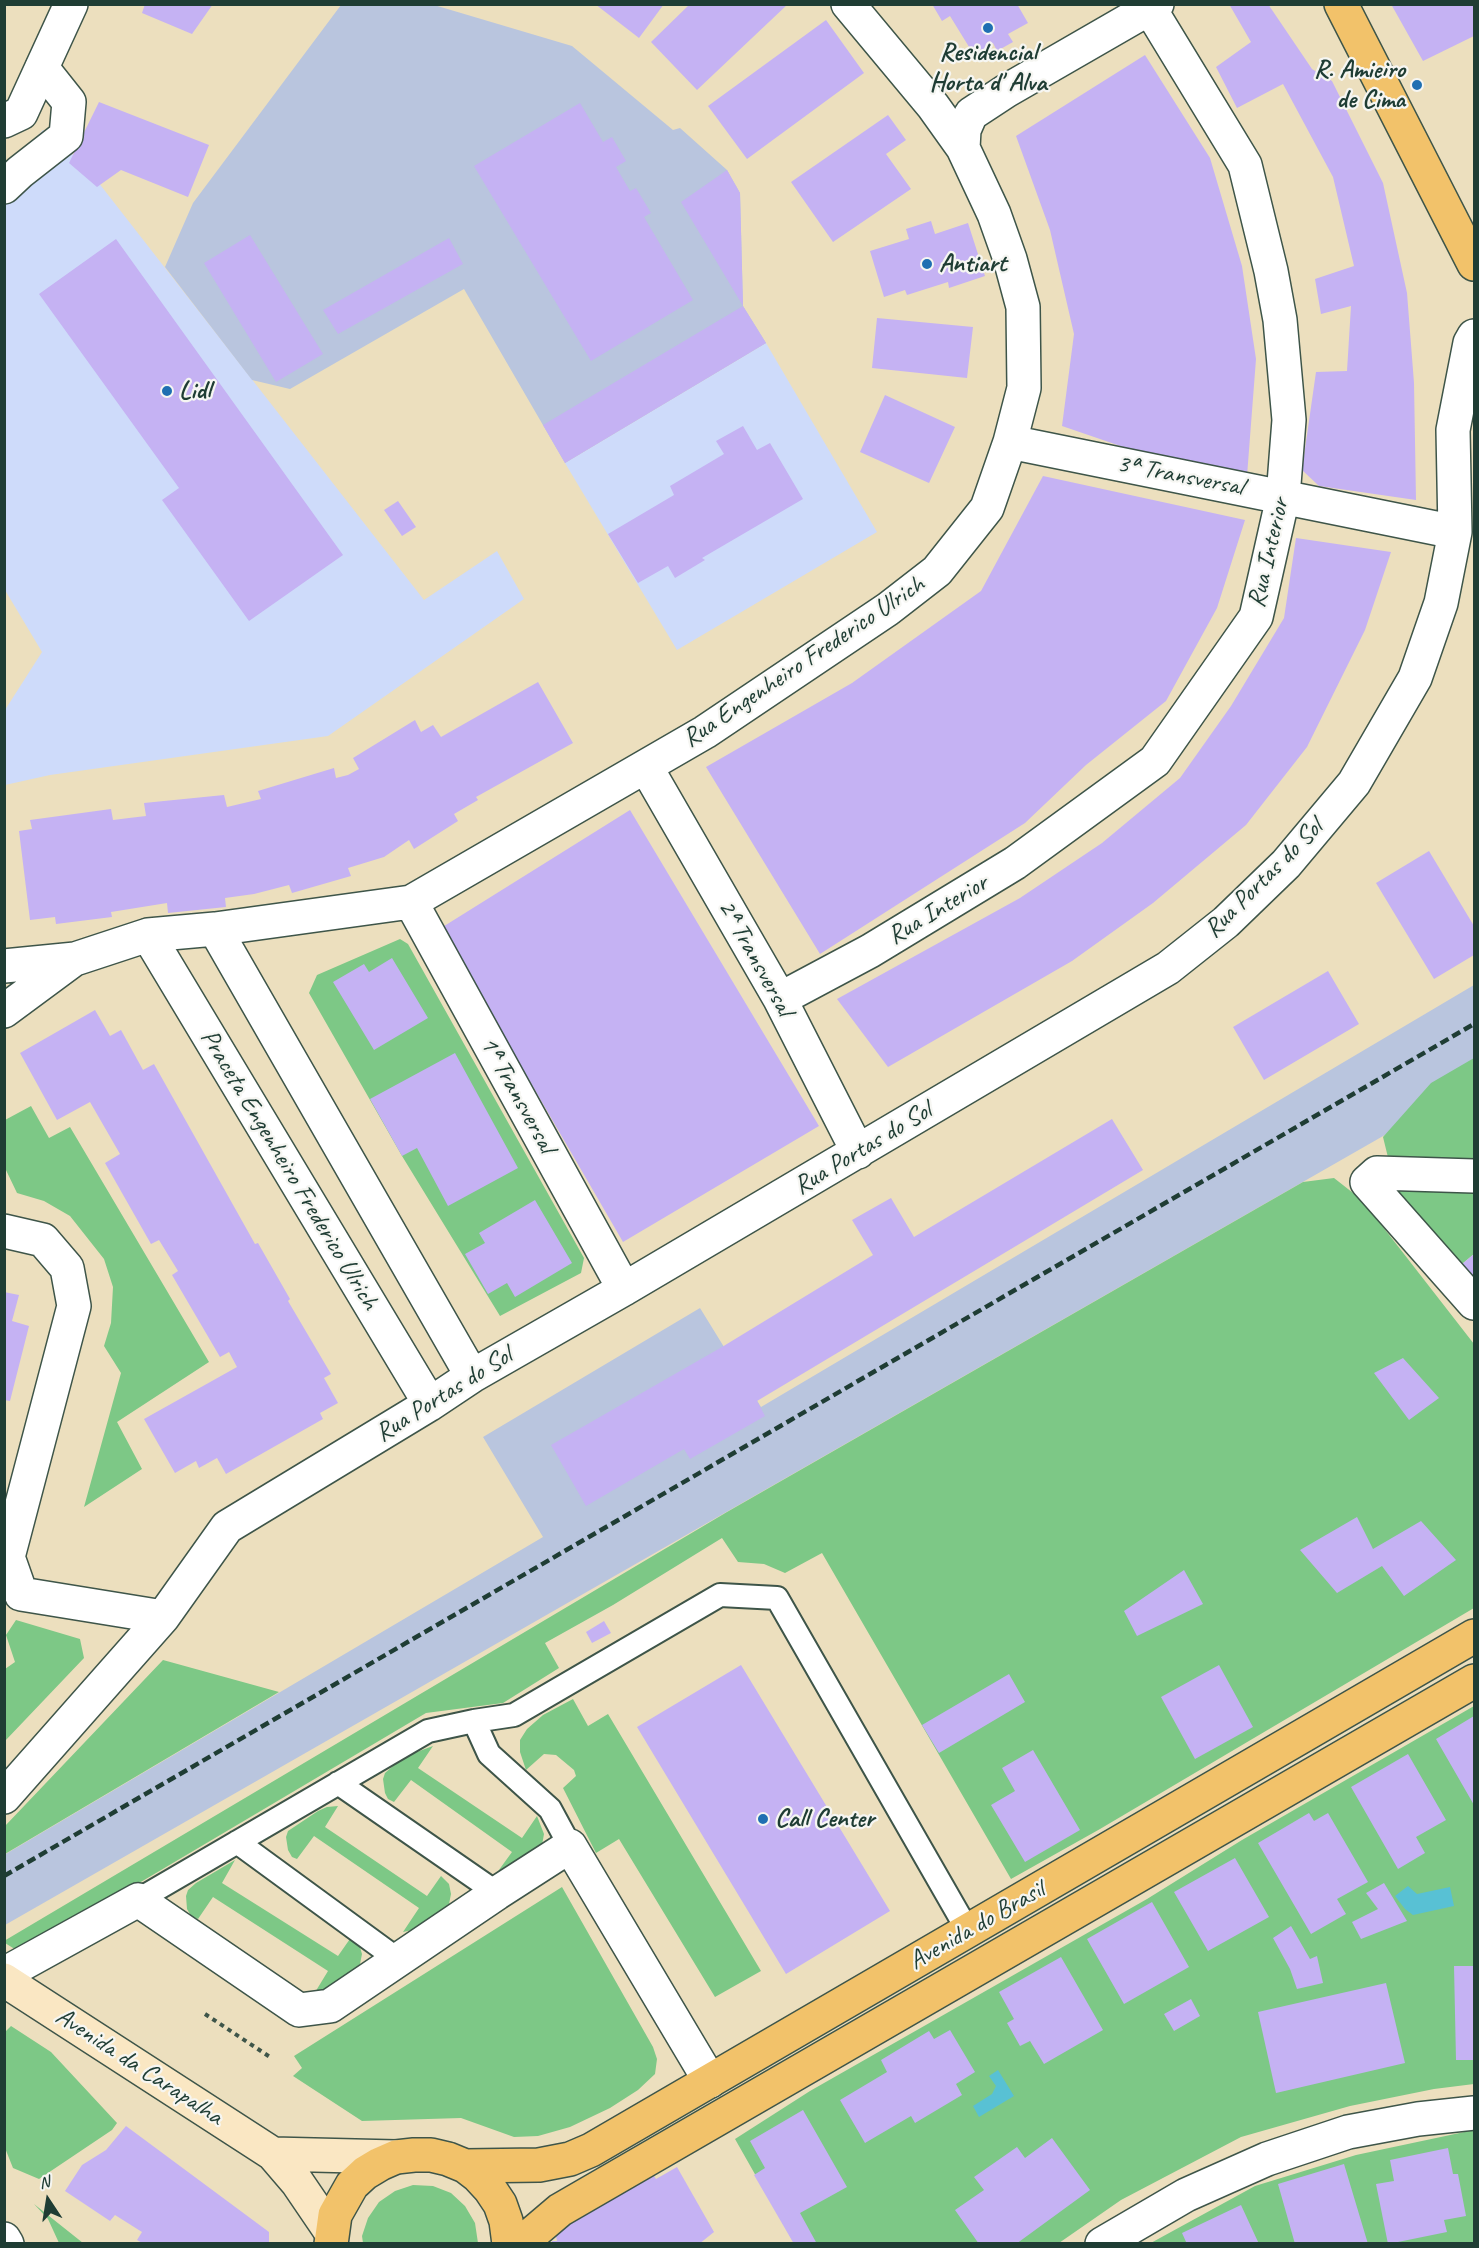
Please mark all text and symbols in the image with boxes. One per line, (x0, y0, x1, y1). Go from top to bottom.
marker: Residencial Horta d' Alva (981, 21, 995, 35)
place label: Residencial Horta d' Alva (929, 37, 1047, 98)
place label: R. Amieiro de Cima (1314, 54, 1405, 116)
marker: R. Amieiro de Cima (1410, 78, 1424, 92)
place label: Antiart (939, 248, 1006, 280)
marker: Antiart (920, 257, 934, 271)
place label: Lidl (179, 375, 211, 407)
marker: Lidl (160, 384, 174, 398)
street label: 3ª Transversal (1114, 448, 1246, 504)
street label: Rua Interior (1241, 495, 1297, 611)
street label: Rua Engenheiro Frederico Ulrich (677, 569, 931, 755)
street label: Rua Portas do Sol (1198, 813, 1330, 945)
street label: Rua Interior (882, 868, 994, 952)
street label: 2ª Transversal (710, 894, 800, 1022)
street label: Praceta Engenheiro Frederico Ulrich (193, 1024, 385, 1316)
street label: 1ª Transversal (472, 1031, 562, 1159)
street label: Rua Portas do Sol (788, 1096, 938, 1202)
street label: Rua Portas do Sol (370, 1341, 518, 1449)
place label: Call Center (775, 1803, 874, 1835)
marker: Call Center (756, 1812, 770, 1826)
street label: Avenida do Brasil (904, 1875, 1050, 1977)
street label: Avenida da Carapalha (49, 2001, 229, 2133)
north arrow (18, 2170, 78, 2230)
text: N (37, 2172, 51, 2193)

